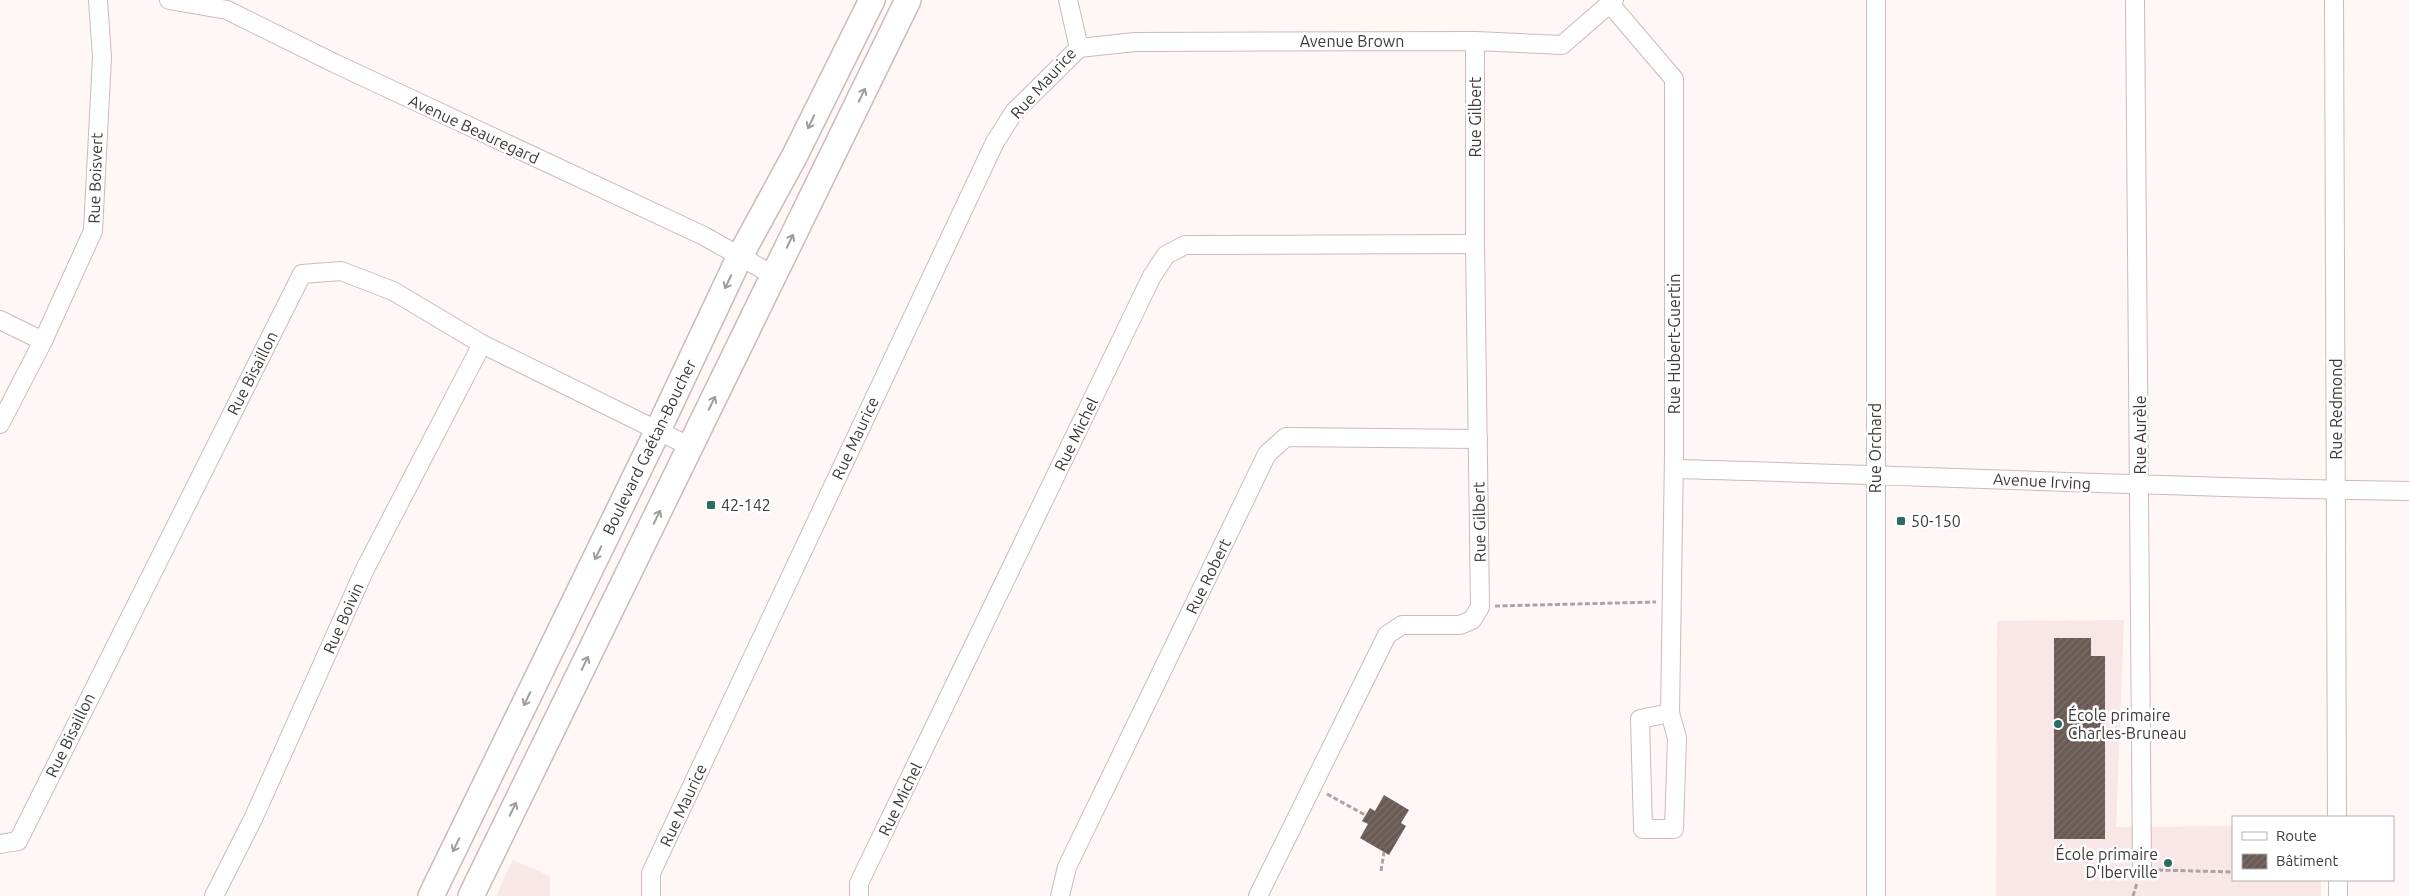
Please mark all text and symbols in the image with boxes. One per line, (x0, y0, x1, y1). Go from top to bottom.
street label: Avenue Brown (1300, 32, 1404, 50)
street label: Rue Maurice (1007, 44, 1079, 122)
street label: Rue Gilbert (1466, 76, 1484, 157)
one-way arrow (857, 88, 867, 103)
street label: Avenue Beauregard (406, 91, 542, 167)
one-way arrow (806, 114, 815, 129)
street label: Rue Boisvert (84, 132, 106, 224)
one-way arrow (786, 234, 795, 249)
one-way arrow (723, 274, 733, 289)
street label: Rue Hubert-Guertin (1665, 274, 1683, 414)
street label: Rue Bisaillon (223, 328, 281, 418)
street label: Boulevard Gaétan-Boucher (599, 356, 699, 538)
street label: Rue Redmond (2327, 358, 2345, 460)
street label: Rue Maurice (828, 394, 882, 482)
street label: Rue Michel (1051, 395, 1101, 473)
street label: Rue Aurèle (2131, 395, 2149, 475)
one-way arrow (708, 396, 717, 411)
street label: Rue Orchard (1866, 403, 1884, 493)
street label: Avenue Irving (1993, 469, 2091, 493)
street label: Rue Gilbert (1469, 481, 1489, 563)
place label: 42-142 (721, 496, 771, 514)
marker: 42-142 (705, 499, 717, 511)
one-way arrow (653, 510, 662, 525)
place label: 50-150 (1911, 512, 1961, 530)
marker: 50-150 (1895, 515, 1907, 527)
street label: Rue Robert (1182, 535, 1234, 617)
one-way arrow (593, 545, 602, 560)
street label: Rue Boivin (319, 580, 367, 656)
one-way arrow (581, 656, 590, 671)
street label: Rue Bisaillon (42, 690, 98, 780)
one-way arrow (522, 691, 531, 706)
place label: École primaire Charles-Bruneau (2068, 704, 2187, 742)
marker: École primaire Charles-Bruneau (2052, 718, 2064, 730)
street label: Rue Michel (875, 760, 925, 838)
street label: Rue Maurice (656, 761, 710, 849)
one-way arrow (509, 801, 519, 816)
legend (2232, 816, 2394, 881)
text: Route (2276, 827, 2317, 844)
one-way arrow (451, 837, 460, 852)
place label: École primaire D'Iberville (2055, 843, 2158, 881)
text: Bâtiment (2276, 852, 2339, 869)
marker: École primaire D'Iberville (2162, 857, 2174, 869)

